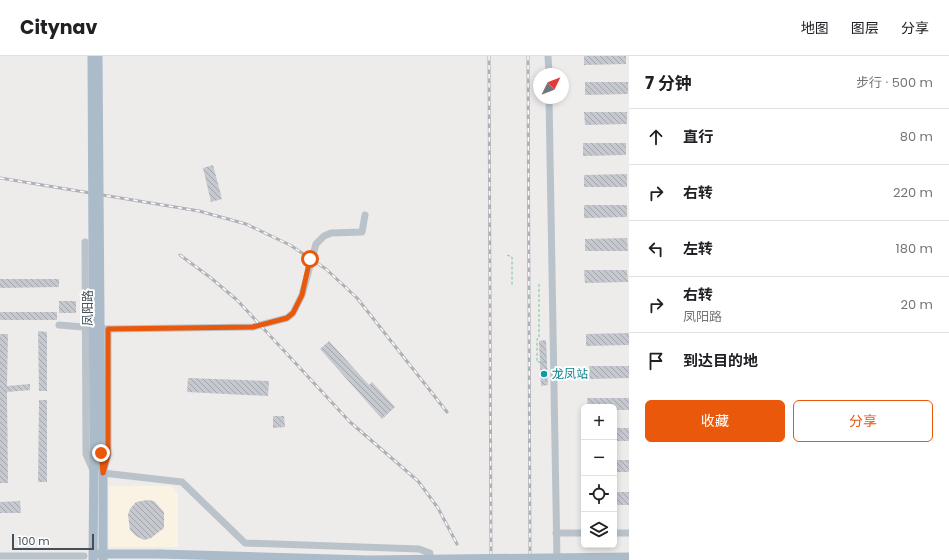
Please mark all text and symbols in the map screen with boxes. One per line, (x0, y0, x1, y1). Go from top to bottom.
text: Citynav (20, 14, 97, 41)
text: 地图 (801, 18, 829, 38)
text: 图层 (851, 18, 879, 38)
text: 分享 (901, 18, 929, 38)
north arrow (533, 68, 569, 104)
text: 7 分钟 (645, 71, 692, 95)
text: 步行 · 500 m (856, 73, 933, 92)
icon: ahead (645, 126, 667, 148)
text: 直行 (683, 126, 713, 147)
text: 80 m (900, 127, 933, 146)
icon: right (645, 182, 667, 204)
text: 右转 (683, 182, 713, 203)
text: 220 m (893, 183, 933, 202)
icon: left (645, 238, 667, 260)
text: 左转 (683, 238, 713, 259)
text: 180 m (896, 239, 933, 258)
route start (301, 250, 319, 268)
text: 右转 (683, 284, 713, 305)
street label: 凤阳路 (79, 290, 96, 326)
icon: right (645, 294, 667, 316)
text: 20 m (900, 295, 933, 314)
text: 凤阳路 (683, 307, 722, 326)
icon: arrive (645, 350, 667, 372)
text: 到达目的地 (683, 350, 758, 371)
place label: 龙凤站 (552, 365, 588, 382)
marker: 龙凤站 (539, 369, 549, 379)
button: 收藏 (645, 400, 785, 442)
button: 分享 (793, 400, 933, 442)
map controls (581, 404, 617, 548)
button: + (581, 404, 617, 440)
button: − (581, 440, 617, 476)
route end (92, 444, 110, 462)
button: locate (581, 476, 617, 512)
button: layers (581, 512, 617, 548)
scale bar (12, 532, 94, 551)
text: 100 m (18, 533, 50, 549)

